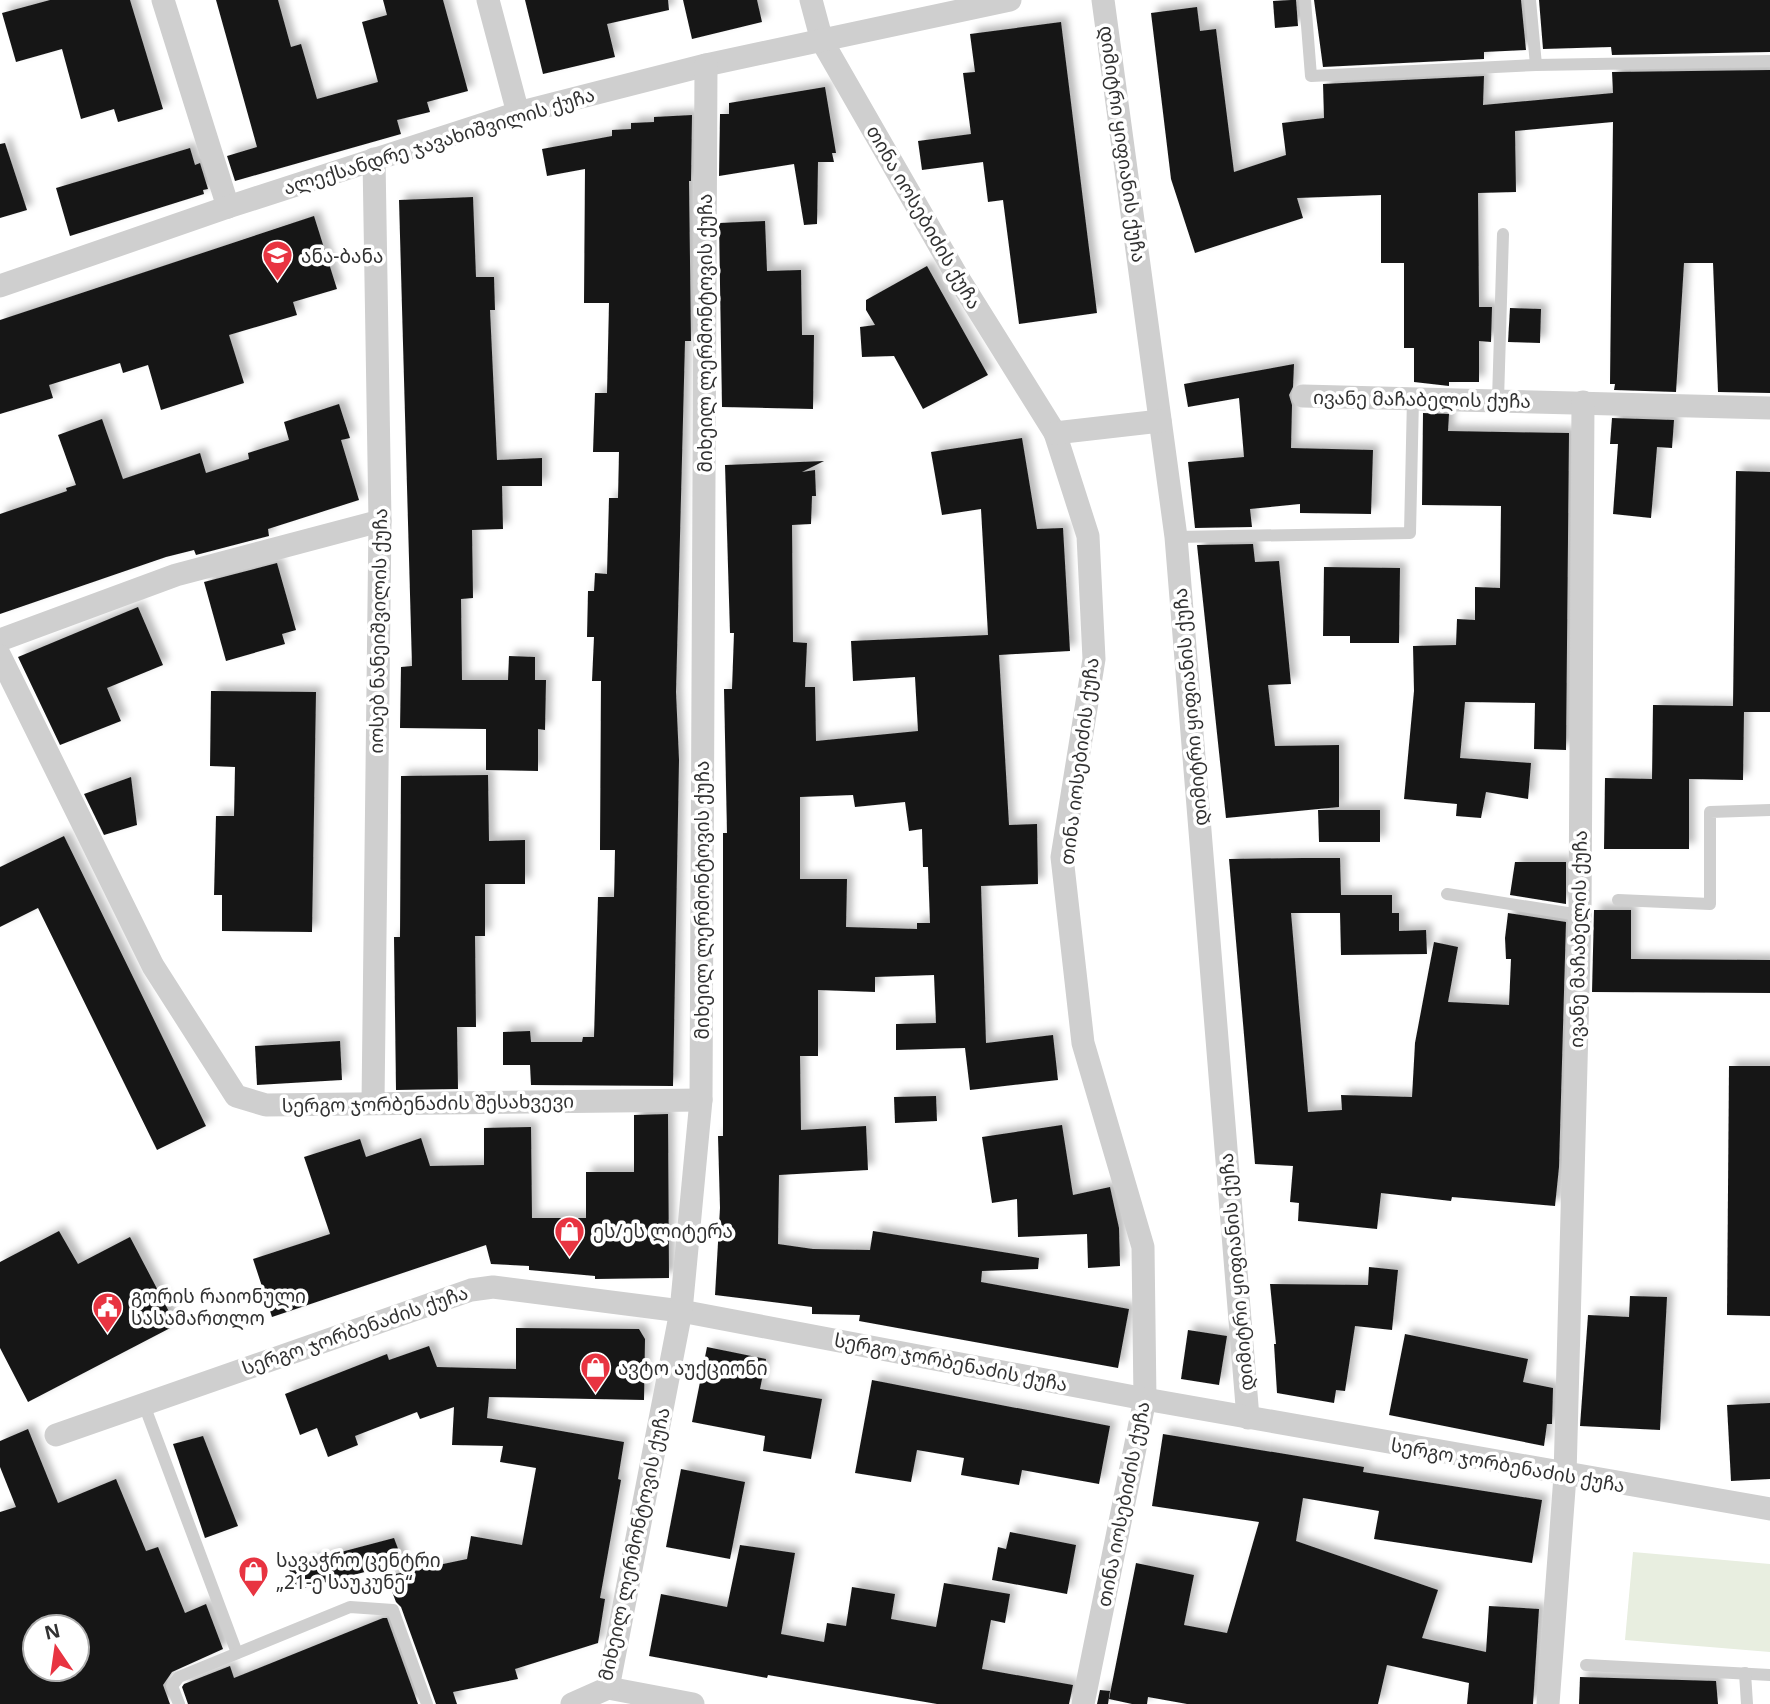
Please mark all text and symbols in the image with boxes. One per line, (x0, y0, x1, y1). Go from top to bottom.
street label: დიმიტრი ყიფიანის ქუჩა (1094, 24, 1152, 264)
street label: ალექსანდრე ჯავახიშვილის ქუჩა (280, 81, 598, 201)
street label: თინა იოსებიძის ქუჩა (861, 120, 987, 314)
street label: მიხეილ ლერმონტოვის ქუჩა (692, 194, 718, 472)
school or university icon: ანა-ბანა (261, 239, 295, 283)
place label: ანა-ბანა (301, 243, 383, 269)
street label: ივანე მაჩაბელის ქუჩა (1313, 384, 1531, 414)
street label: იოსებ ნანეიშვილის ქუჩა (363, 508, 393, 754)
street label: დიმიტრი ყიფიანის ქუჩა (1167, 587, 1213, 827)
street label: თინა იოსებიძის ქუჩა (1053, 656, 1105, 866)
street label: მიხეილ ლერმონტოვის ქუჩა (689, 761, 715, 1039)
street label: ივანე მაჩაბელის ქუჩა (1563, 830, 1593, 1048)
street label: სერგო ჯორბენაძის შესახვევი (282, 1087, 574, 1119)
street label: დიმიტრი ყიფიანის ქუჩა (1213, 1152, 1259, 1392)
shop icon: ეს/ეს ლიტერა (553, 1214, 587, 1258)
place label: ეს/ეს ლიტერა (593, 1218, 733, 1244)
street label: სერგო ჯორბენაძის ქუჩა (239, 1279, 471, 1381)
place label: გორის რაიონული სასამართლო (131, 1283, 306, 1331)
public building icon: გორის რაიონული სასამართლო (91, 1290, 125, 1334)
street label: სერგო ჯორბენაძის ქუჩა (832, 1327, 1070, 1397)
shop icon: ავტო აუქციონი (578, 1351, 612, 1395)
place label: ავტო აუქციონი (618, 1355, 768, 1381)
street label: თინა იოსებიძის ქუჩა (1090, 1399, 1156, 1609)
street label: მიხეილ ლერმონტოვის ქუჩა (592, 1405, 676, 1683)
street label: სერგო ჯორბენაძის ქუჩა (1389, 1432, 1627, 1498)
place label: სავაჭრო ცენტრი „21-ე საუკუნე“ (276, 1547, 441, 1595)
shop icon: სავაჭრო ცენტრი „21-ე საუკუნე“ (236, 1554, 270, 1598)
north arrow (21, 1613, 91, 1683)
text: N (42, 1617, 63, 1646)

